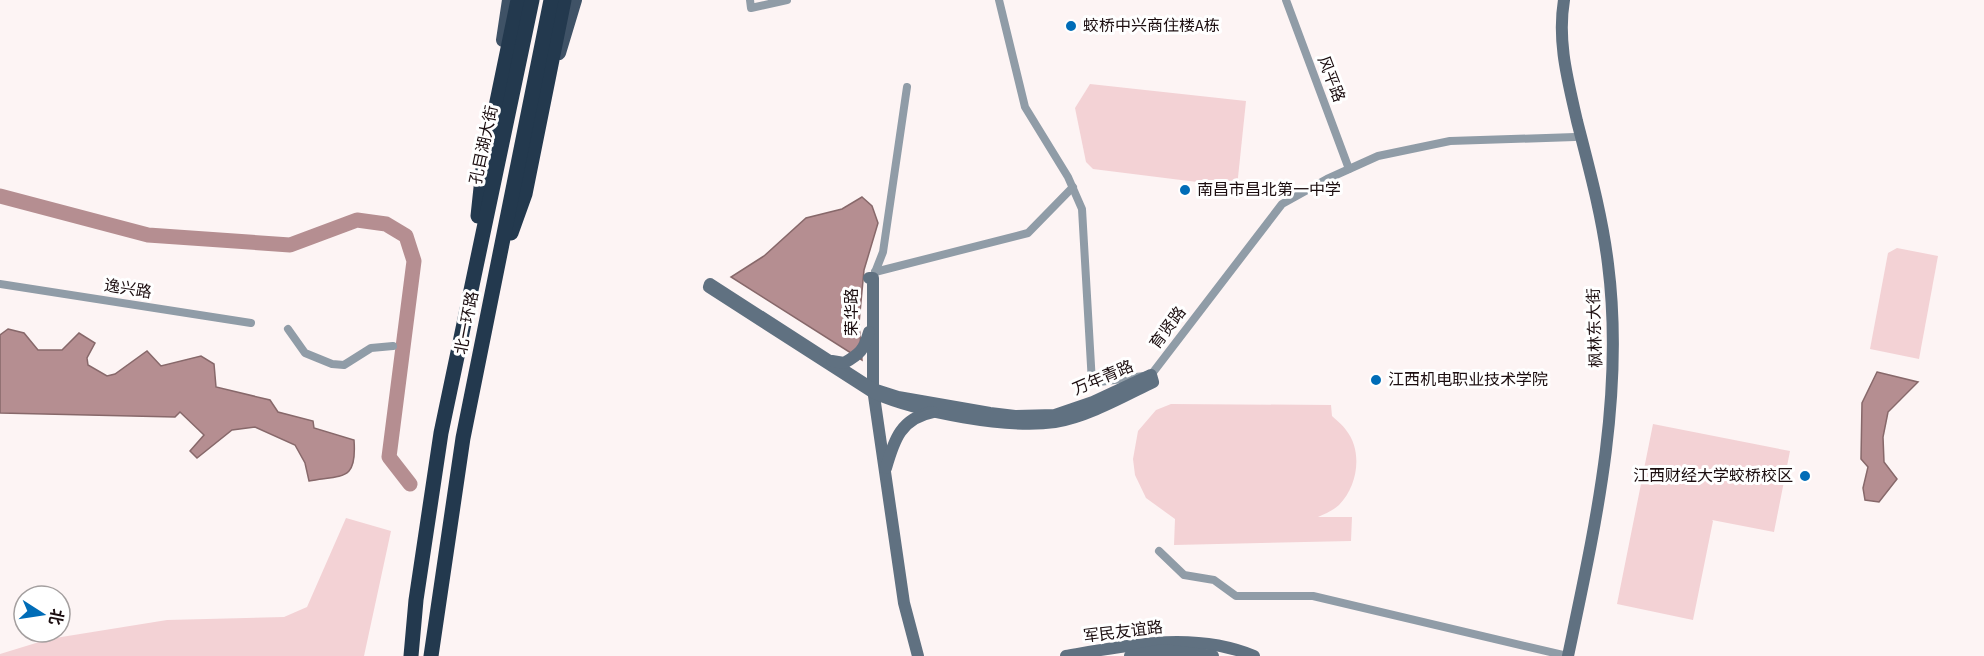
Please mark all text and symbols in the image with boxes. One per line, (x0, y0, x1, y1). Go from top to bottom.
place label: 蛟桥中兴商住楼A栋 (1083, 15, 1220, 37)
marker: 蛟桥中兴商住楼A栋 (1064, 19, 1078, 33)
street label: 风平路 (1312, 53, 1350, 105)
street label: 孔目湖大街 (465, 104, 503, 186)
place label: 南昌市昌北第一中学 (1197, 179, 1341, 201)
marker: 南昌市昌北第一中学 (1178, 183, 1192, 197)
street label: 逸兴路 (103, 274, 153, 304)
street label: 荣华路 (841, 288, 863, 336)
street label: 枫林东大街 (1583, 288, 1607, 368)
street label: 北一环路 (450, 289, 484, 357)
street label: 育贤路 (1145, 302, 1191, 354)
street label: 万年青路 (1069, 355, 1137, 401)
place label: 江西机电职业技术学院 (1388, 369, 1548, 391)
marker: 江西机电职业技术学院 (1369, 373, 1383, 387)
place label: 江西财经大学蛟桥校区 (1633, 465, 1793, 487)
marker: 江西财经大学蛟桥校区 (1798, 469, 1812, 483)
north arrow (12, 584, 72, 644)
text: 北 (43, 607, 68, 627)
street label: 军民友谊路 (1082, 616, 1164, 648)

